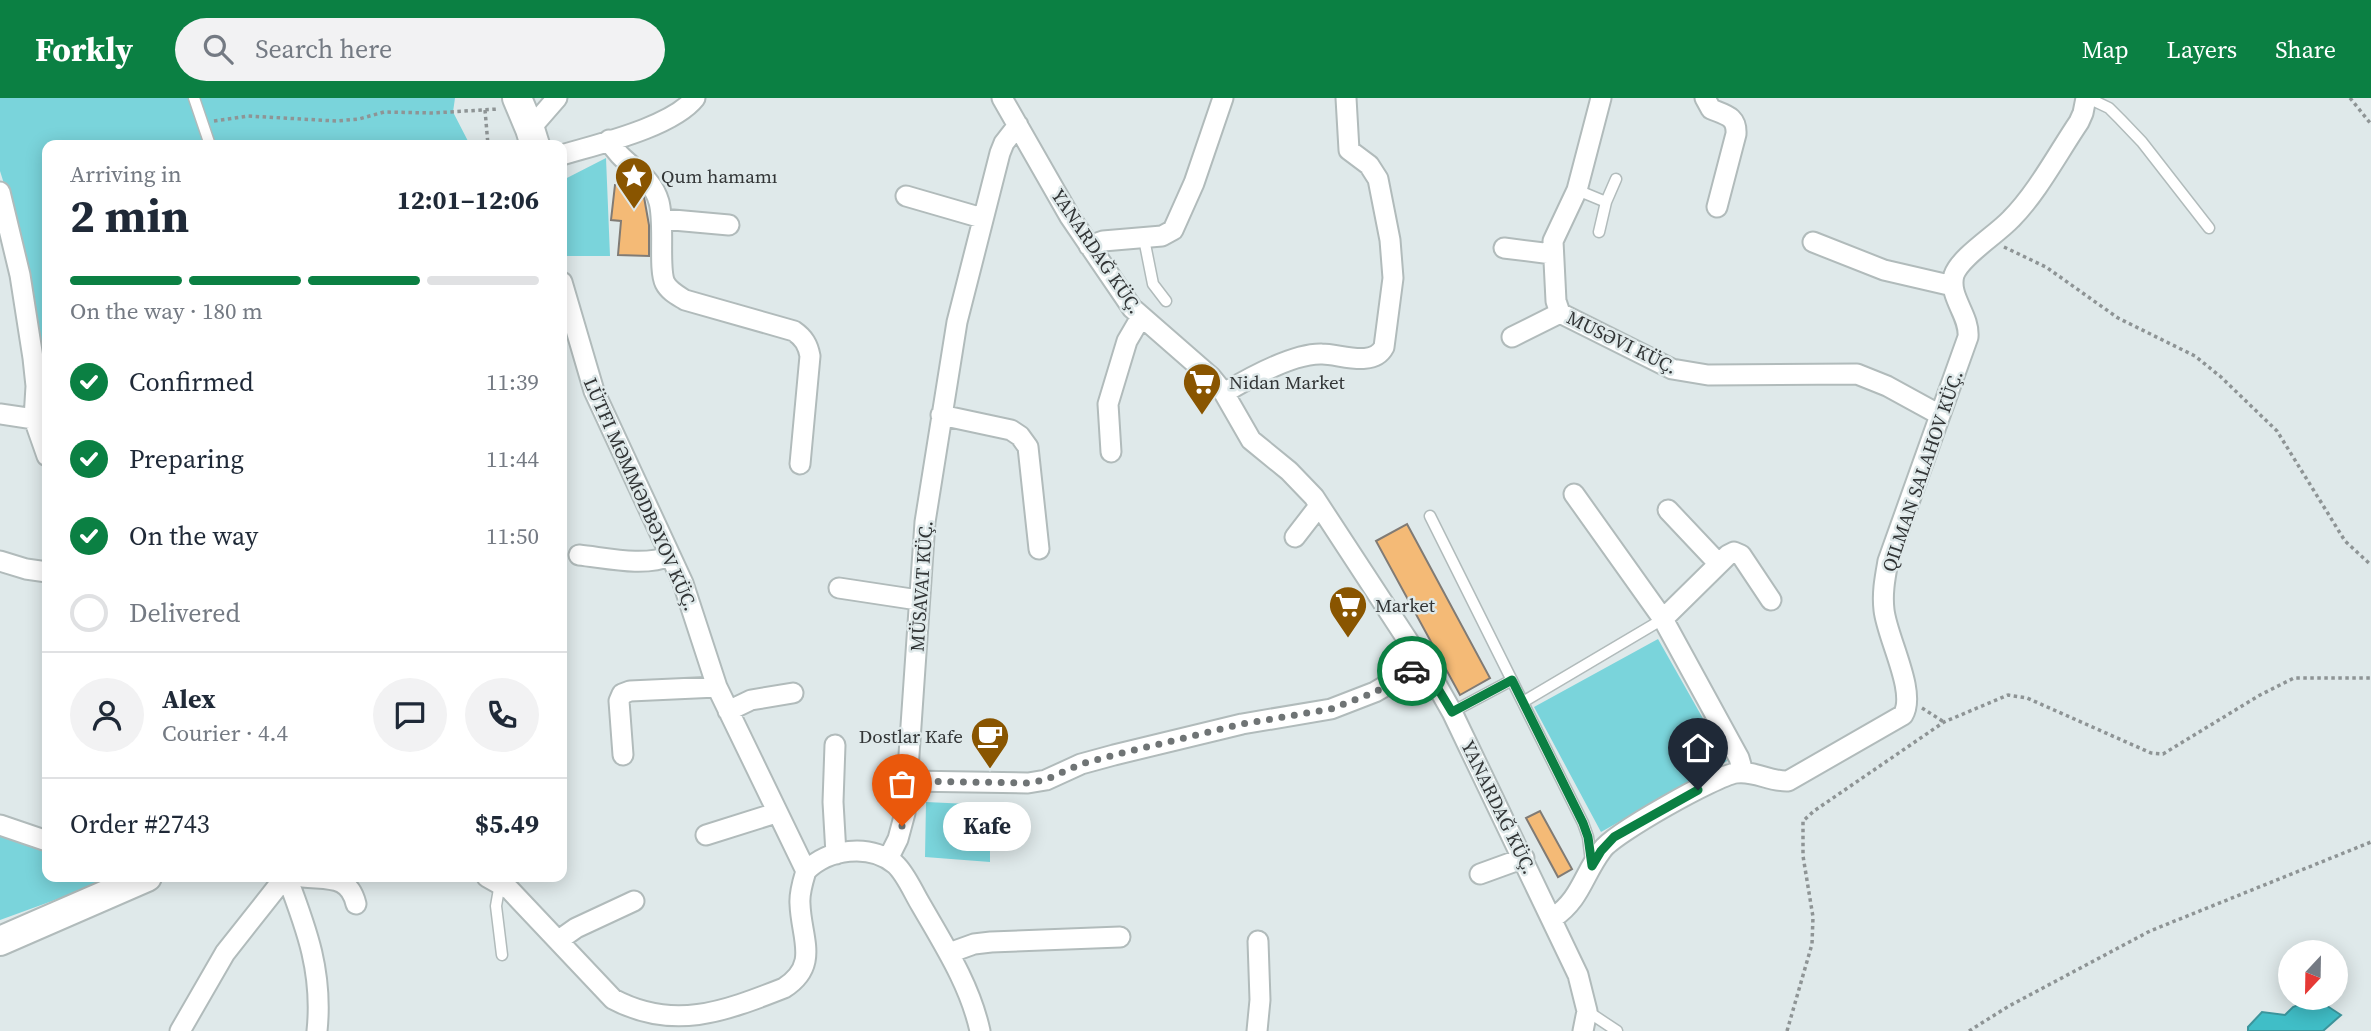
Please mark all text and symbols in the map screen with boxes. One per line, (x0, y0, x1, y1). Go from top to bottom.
search box (175, 18, 665, 81)
text: Forkly (35, 27, 133, 72)
icon: search (199, 30, 237, 68)
text: Search here (255, 31, 392, 67)
text: Map (2082, 33, 2129, 66)
text: Layers (2167, 33, 2237, 66)
text: Share (2275, 33, 2336, 66)
place icon: Qum hamamı (613, 155, 655, 210)
text: Arriving in (70, 158, 182, 190)
place label: Qum hamamı (661, 163, 778, 189)
text: 12:01–12:06 (397, 182, 539, 218)
street label: YANARDAĞ KÜÇ. (1045, 183, 1149, 319)
text: 2 min (70, 184, 189, 247)
text: On the way · 180 m (70, 295, 263, 327)
street label: MUSƏVI KÜÇ. (1563, 304, 1681, 380)
supermarket icon: Nidan Market (1181, 361, 1223, 416)
icon: check (70, 363, 108, 401)
text: Confirmed (129, 364, 254, 400)
text: 11:39 (486, 366, 539, 398)
street label: QILMAN SALAHOV KÜÇ. (1875, 367, 1969, 575)
place label: Nidan Market (1229, 369, 1346, 395)
street label: LÜTFI MƏMMƏDBƏYOV KÜÇ. (578, 373, 704, 615)
icon: check (70, 440, 108, 478)
text: Preparing (129, 441, 244, 477)
text: 11:44 (486, 443, 539, 475)
icon: check (70, 517, 108, 555)
text: On the way (129, 518, 258, 554)
text: 11:50 (486, 520, 539, 552)
street label: MÜSAVAT KÜÇ. (903, 520, 939, 652)
supermarket icon: Market (1327, 584, 1369, 639)
place label: Market (1375, 592, 1436, 618)
text: Delivered (129, 595, 240, 631)
courier (1377, 636, 1447, 706)
icon: car (1393, 652, 1431, 690)
button: person (70, 678, 144, 752)
button: chat (373, 678, 447, 752)
button: phone (465, 678, 539, 752)
text: Alex (162, 681, 216, 717)
cafe icon: Dostlar Kafe (969, 715, 1011, 770)
text: Courier · 4.4 (162, 717, 288, 749)
pin (1668, 718, 1728, 790)
place label: Dostlar Kafe (859, 723, 963, 749)
icon: home (1679, 729, 1717, 767)
street label: YANARDAĞ KÜÇ. (1455, 736, 1543, 878)
pin (872, 754, 932, 826)
icon: bag (883, 765, 921, 803)
callout: Kafe (944, 802, 1032, 850)
text: Order #2743 (70, 806, 210, 842)
text: $5.49 (475, 806, 539, 842)
text: Kafe (963, 810, 1011, 842)
north arrow (2278, 940, 2348, 1010)
map controls (2278, 940, 2348, 1010)

